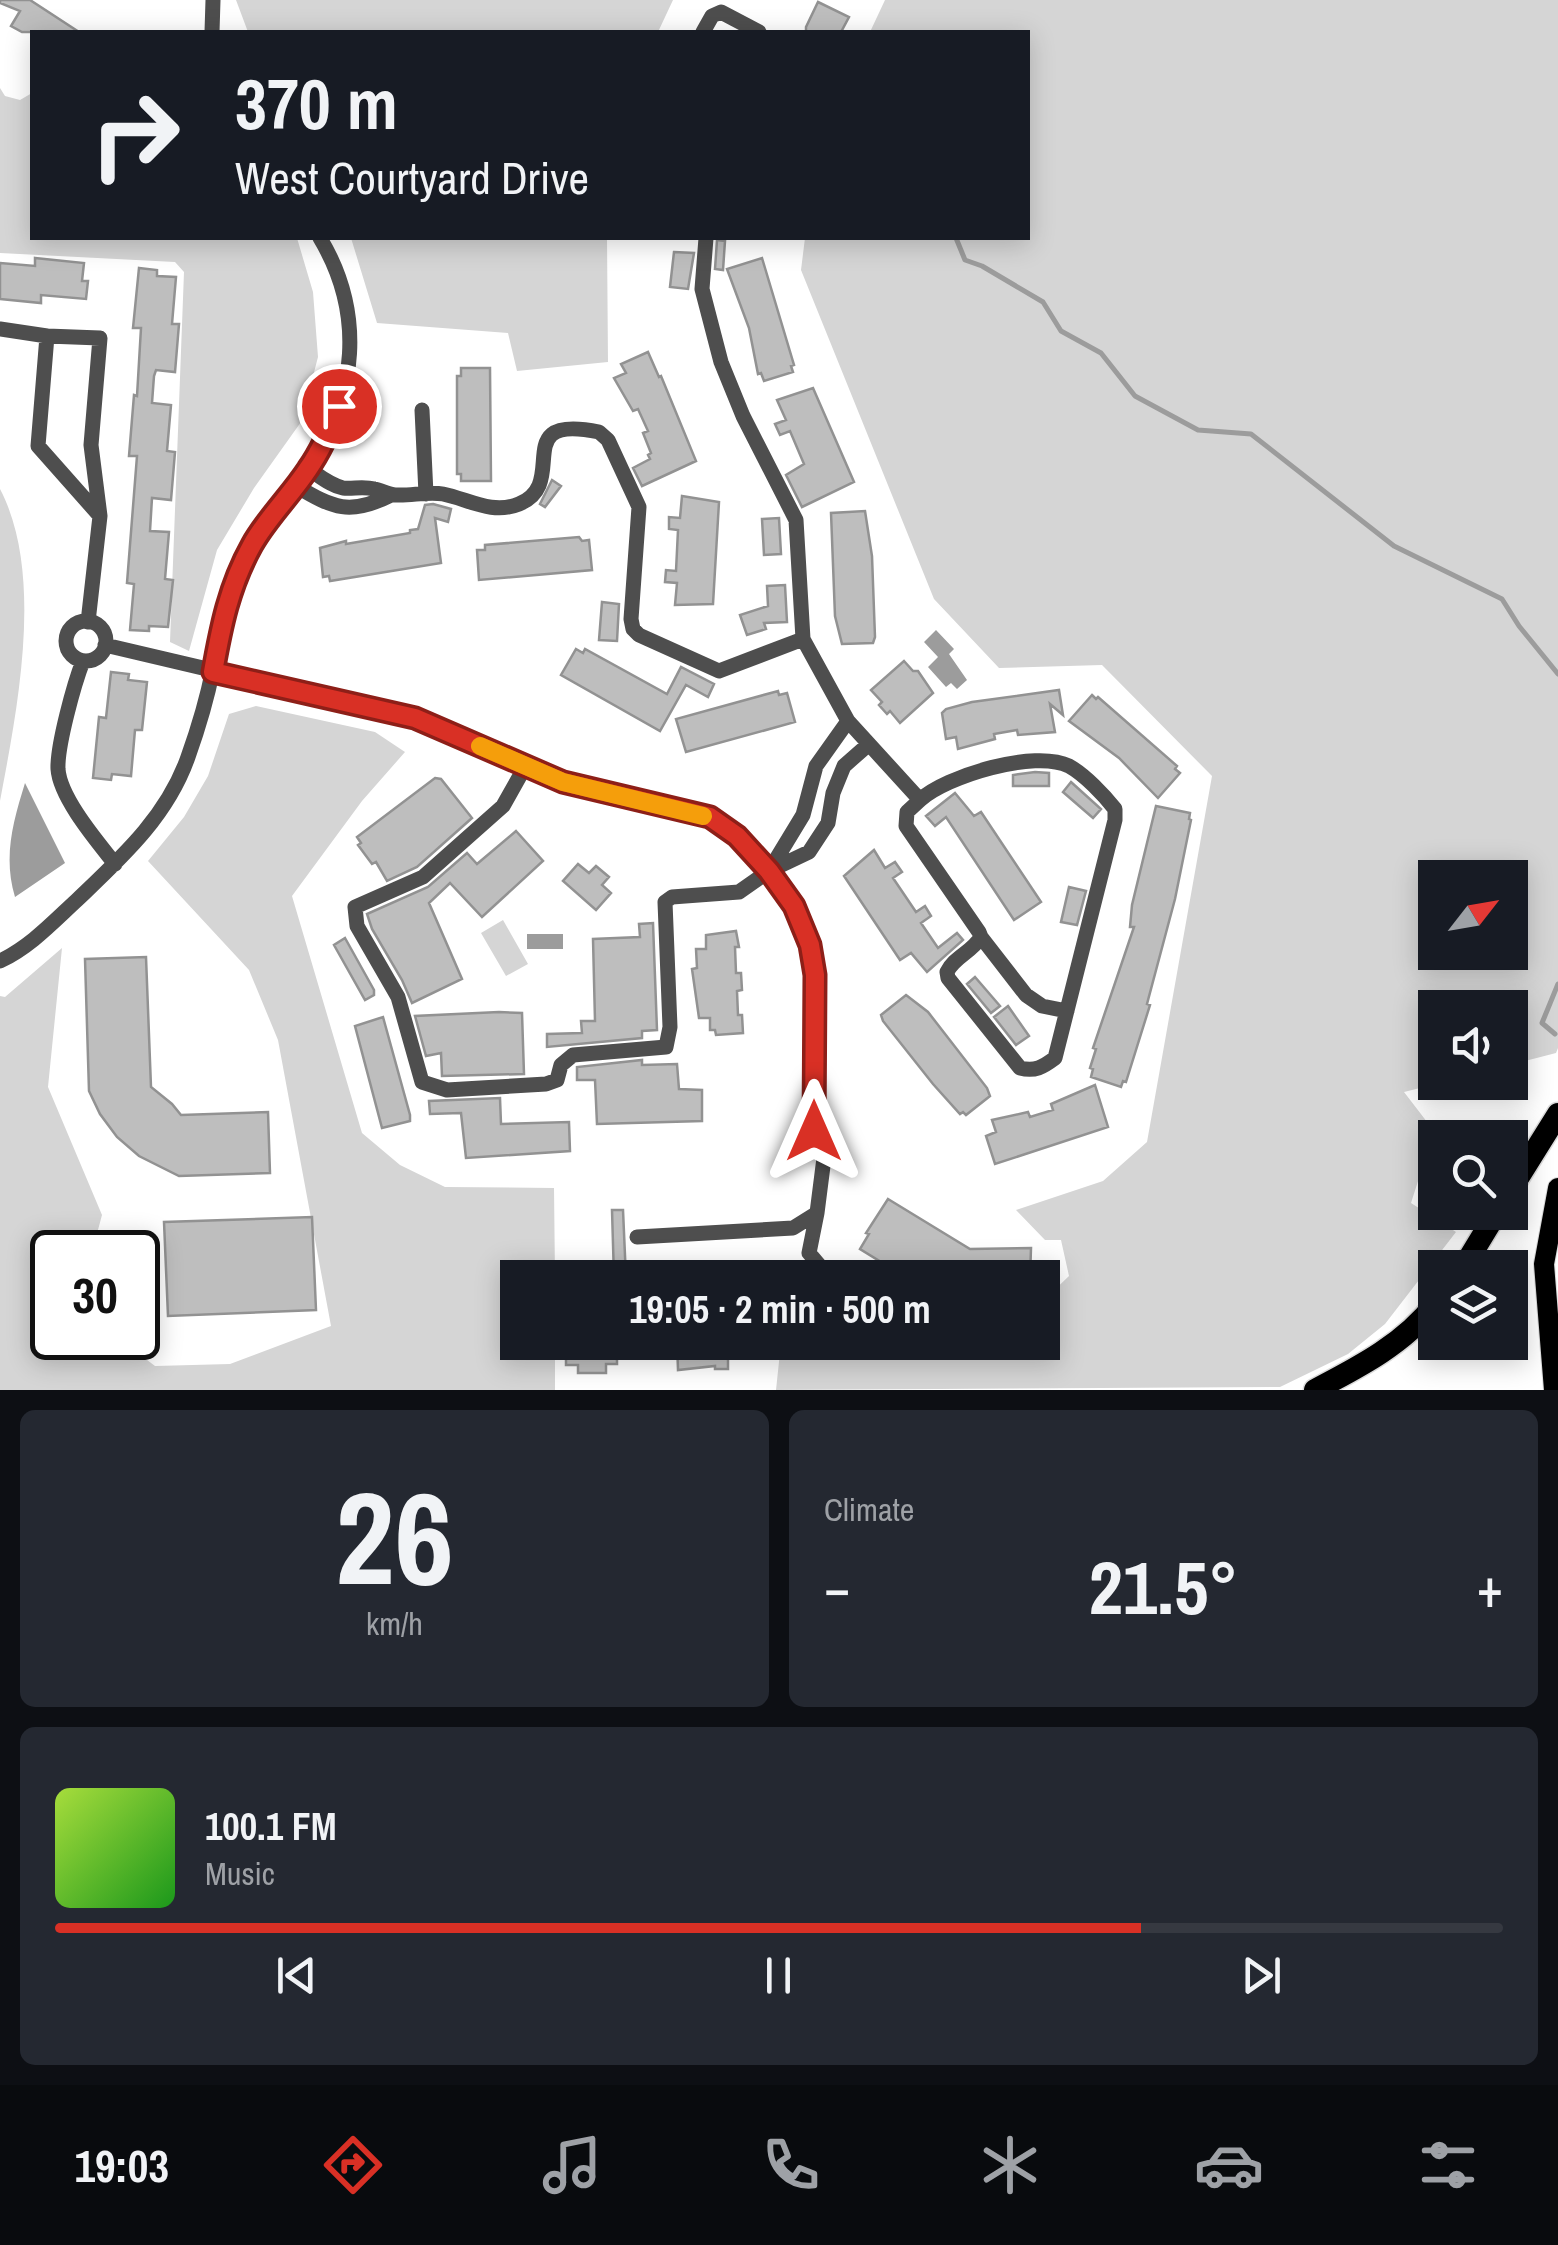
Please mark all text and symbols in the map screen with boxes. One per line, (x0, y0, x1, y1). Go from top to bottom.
text: 370 m (235, 57, 398, 151)
icon: right (70, 70, 200, 200)
text: West Courtyard Drive (235, 147, 589, 208)
pin (297, 364, 382, 449)
icon: arrive (312, 379, 367, 434)
north arrow (1418, 860, 1528, 970)
map controls (1418, 860, 1528, 1360)
button: sound (1418, 990, 1528, 1100)
position arrow (762, 1079, 866, 1183)
button: search (1418, 1120, 1528, 1230)
speed limit sign: 30 (30, 1230, 160, 1360)
button: layers (1418, 1250, 1528, 1360)
text: 19:05 · 2 min · 500 m (629, 1284, 931, 1335)
text: 26 (335, 1449, 454, 1625)
text: Climate (824, 1488, 914, 1531)
text: 21.5° (1089, 1536, 1238, 1637)
text: − (824, 1550, 850, 1624)
text: + (1477, 1550, 1503, 1624)
text: km/h (366, 1602, 423, 1645)
text: 100.1 FM (205, 1801, 337, 1852)
text: Music (205, 1852, 275, 1895)
icon: previous (269, 1948, 324, 2003)
icon: pause (751, 1948, 806, 2003)
icon: next (1234, 1948, 1289, 2003)
icon: directions (318, 2130, 388, 2200)
icon: music (537, 2130, 607, 2200)
icon: phone (756, 2130, 826, 2200)
icon: climate (975, 2130, 1045, 2200)
icon: car (1194, 2130, 1264, 2200)
icon: filters (1413, 2130, 1483, 2200)
text: 19:03 (75, 2135, 169, 2196)

